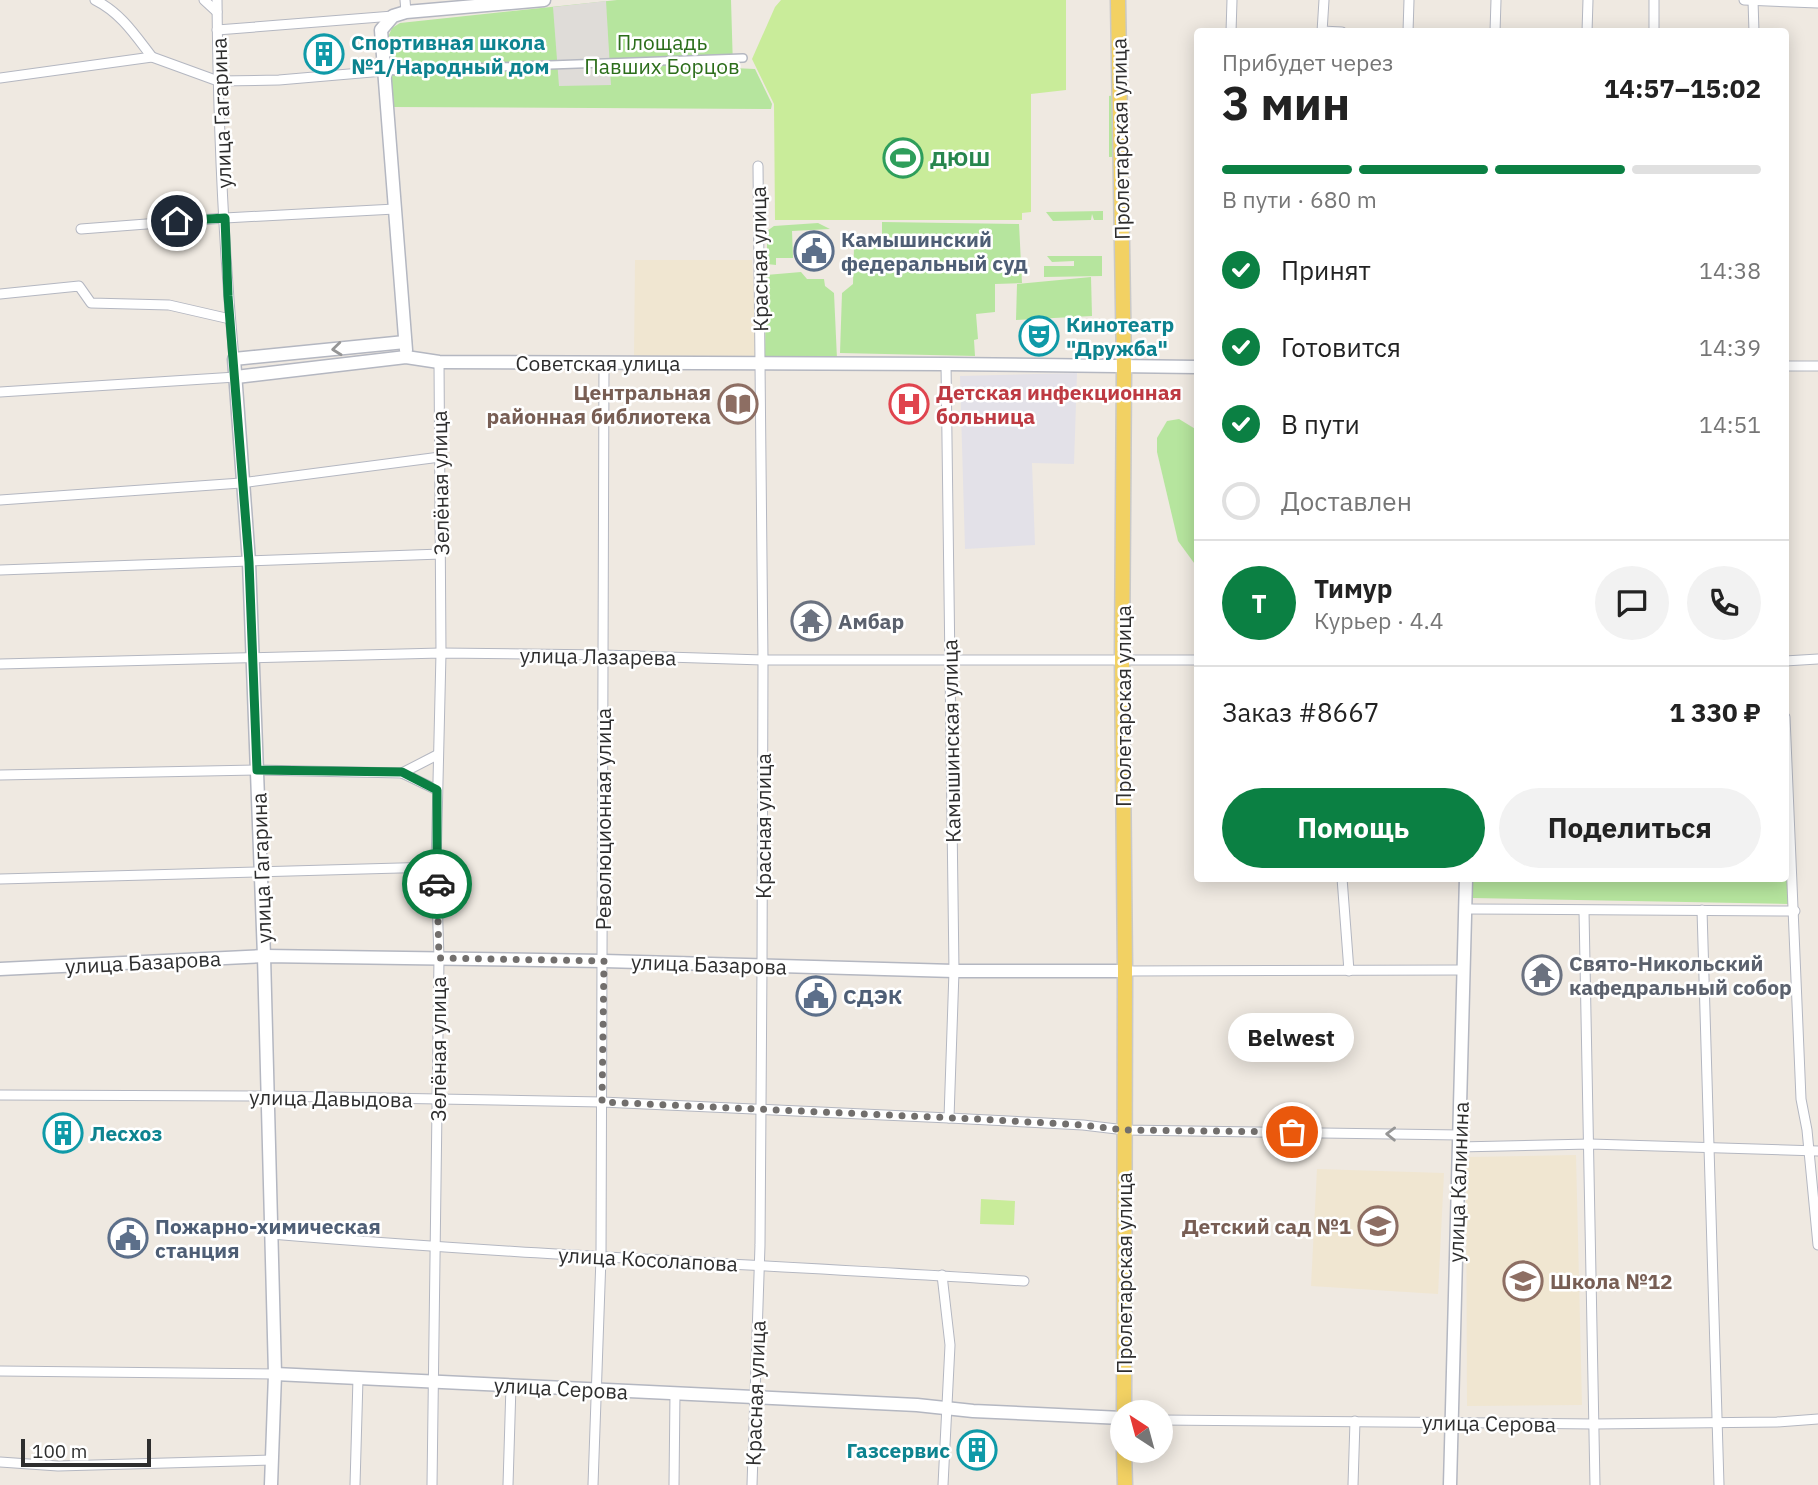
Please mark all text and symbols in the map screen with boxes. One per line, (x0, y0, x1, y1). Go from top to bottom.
place label: Спортивная школа №1/Народный дом (351, 28, 549, 80)
park label: Площадь Павших Борцов (584, 28, 740, 80)
building icon: Спортивная школа №1/Народный дом (303, 33, 345, 75)
street label: улица Гагарина (204, 37, 238, 189)
street label: Пролетарская улица (1104, 38, 1136, 240)
text: Прибудет через (1222, 47, 1394, 77)
text: 14:57–15:02 (1604, 71, 1761, 105)
text: 3 мин (1222, 73, 1350, 133)
sports icon: ДЮШ (882, 137, 924, 179)
place label: ДЮШ (930, 144, 990, 172)
text: В пути · 680 m (1222, 184, 1377, 214)
street label: Красная улица (744, 186, 774, 332)
pin (147, 191, 207, 251)
icon: home (158, 202, 196, 240)
place label: Камышинский федеральный суд (841, 225, 1028, 277)
public building icon: Камышинский федеральный суд (793, 230, 835, 272)
icon: check (1222, 251, 1260, 289)
text: Принят (1281, 253, 1371, 287)
text: 14:38 (1699, 255, 1761, 285)
place label: Кинотеатр "Дружба" (1066, 310, 1174, 362)
theatre icon: Кинотеатр "Дружба" (1018, 315, 1060, 357)
icon: check (1222, 328, 1260, 366)
text: Готовится (1281, 330, 1401, 364)
text: 14:39 (1699, 332, 1761, 362)
one-way arrow (331, 341, 342, 356)
street label: Советская улица (516, 349, 680, 377)
place label: Центральная районная библиотека (487, 378, 711, 430)
place label: Детская инфекционная больница (936, 378, 1182, 430)
library icon: Центральная районная библиотека (717, 383, 759, 425)
hospital icon: Детская инфекционная больница (888, 383, 930, 425)
icon: check (1222, 405, 1260, 443)
text: В пути (1281, 407, 1360, 441)
text: 14:51 (1699, 409, 1761, 439)
street label: Зелёная улица (425, 410, 455, 556)
text: Доставлен (1281, 484, 1412, 518)
button: chat (1595, 566, 1669, 640)
button: phone (1687, 566, 1761, 640)
text: Тимур (1314, 571, 1393, 605)
text: Т (1251, 586, 1267, 620)
temple icon: Амбар (790, 600, 832, 642)
street label: Пролетарская улица (1109, 605, 1137, 807)
text: Курьер · 4.4 (1314, 605, 1444, 635)
place label: Амбар (838, 607, 904, 635)
street label: Камышинская улица (935, 639, 967, 843)
street label: улица Лазарева (519, 641, 677, 671)
text: Заказ #8667 (1222, 695, 1379, 729)
text: 1 330 ₽ (1669, 695, 1761, 729)
street label: Революционная улица (589, 708, 617, 930)
street label: Красная улица (749, 753, 777, 899)
button: Помощь (1222, 788, 1485, 868)
button: Поделиться (1499, 788, 1761, 868)
street label: улица Гагарина (244, 792, 278, 944)
courier (402, 849, 472, 919)
icon: car (418, 865, 456, 903)
street label: улица Базарова (64, 944, 222, 980)
street label: улица Базарова (631, 947, 787, 981)
place label: Свято-Никольский кафедральный собор (1569, 949, 1792, 1001)
temple icon: Свято-Никольский кафедральный собор (1521, 954, 1563, 996)
public building icon: СДЭК (795, 975, 837, 1017)
street label: Зелёная улица (424, 976, 452, 1122)
place label: СДЭК (843, 982, 902, 1010)
callout: Belwest (1229, 1013, 1355, 1062)
text: Belwest (1247, 1022, 1335, 1052)
street label: улица Давыдова (249, 1083, 413, 1113)
street label: улица Калинина (1441, 1101, 1475, 1263)
pin (1262, 1102, 1322, 1162)
building icon: Лесхоз (42, 1112, 84, 1154)
icon: bag (1273, 1113, 1311, 1151)
place label: Лесхоз (90, 1119, 163, 1147)
one-way arrow (1386, 1126, 1396, 1142)
street label: Пролетарская улица (1110, 1172, 1138, 1374)
school or university icon: Детский сад №1 (1357, 1205, 1399, 1247)
place label: Пожарно-химическая станция (155, 1212, 381, 1264)
place label: Детский сад №1 (1182, 1212, 1351, 1240)
public building icon: Пожарно-химическая станция (107, 1217, 149, 1259)
street label: улица Косолапова (557, 1240, 739, 1278)
school or university icon: Школа №12 (1502, 1260, 1544, 1302)
place label: Школа №12 (1550, 1267, 1673, 1295)
street label: Красная улица (738, 1320, 772, 1466)
street label: улица Серова (493, 1371, 629, 1405)
north arrow (1110, 1400, 1172, 1463)
map controls (1110, 1400, 1173, 1463)
street label: улица Серова (1422, 1408, 1556, 1438)
building icon: Газсервис (956, 1429, 998, 1471)
scale bar (21, 1436, 150, 1468)
place label: Газсервис (846, 1436, 950, 1464)
text: 100 m (32, 1439, 87, 1463)

